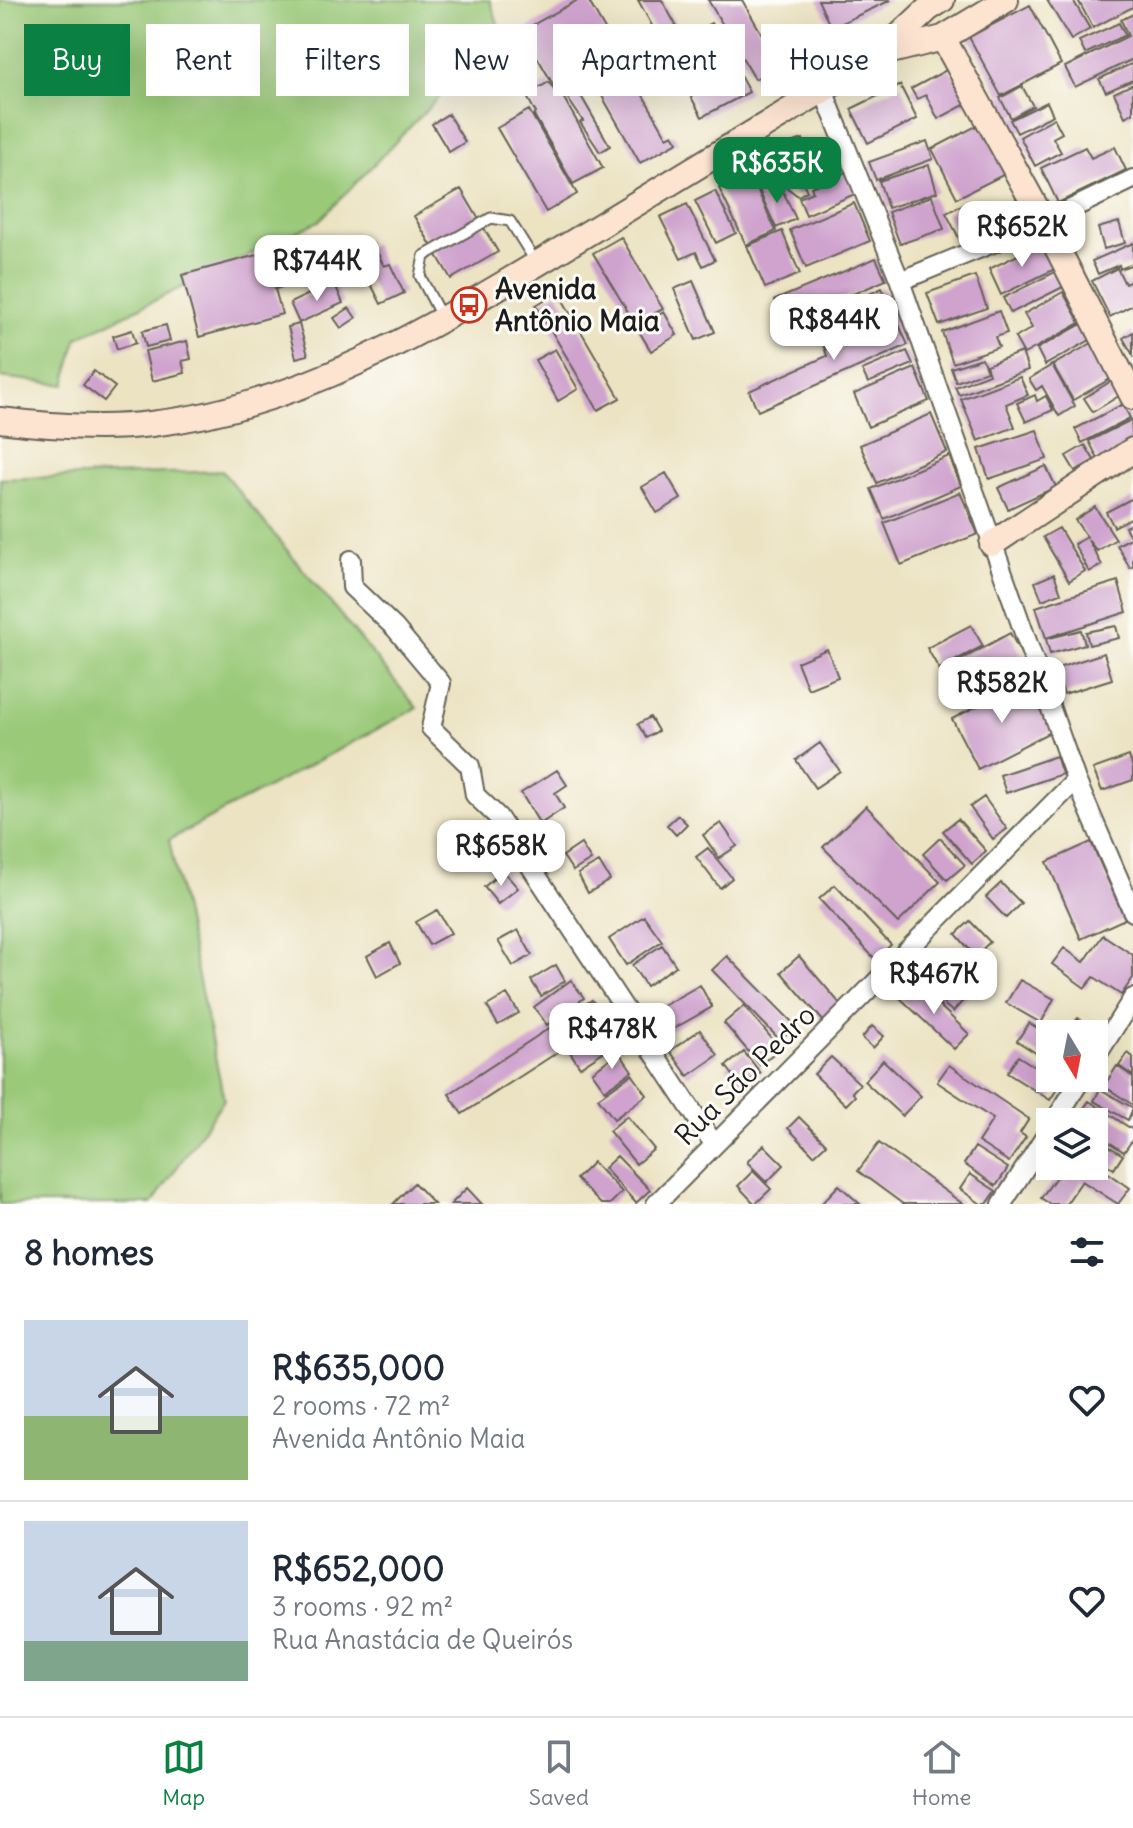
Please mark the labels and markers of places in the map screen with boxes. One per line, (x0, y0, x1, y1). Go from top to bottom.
pin: R$635K (712, 137, 842, 205)
pin: R$652K (957, 201, 1087, 269)
pin: R$744K (252, 235, 382, 303)
place label: Avenida Antônio Maia (495, 271, 660, 339)
bus stop icon: Avenida Antônio Maia (450, 286, 488, 324)
pin: R$844K (769, 294, 899, 362)
pin: R$582K (937, 657, 1067, 725)
pin: R$658K (436, 820, 566, 888)
pin: R$467K (869, 948, 999, 1016)
pin: R$478K (547, 1003, 677, 1071)

